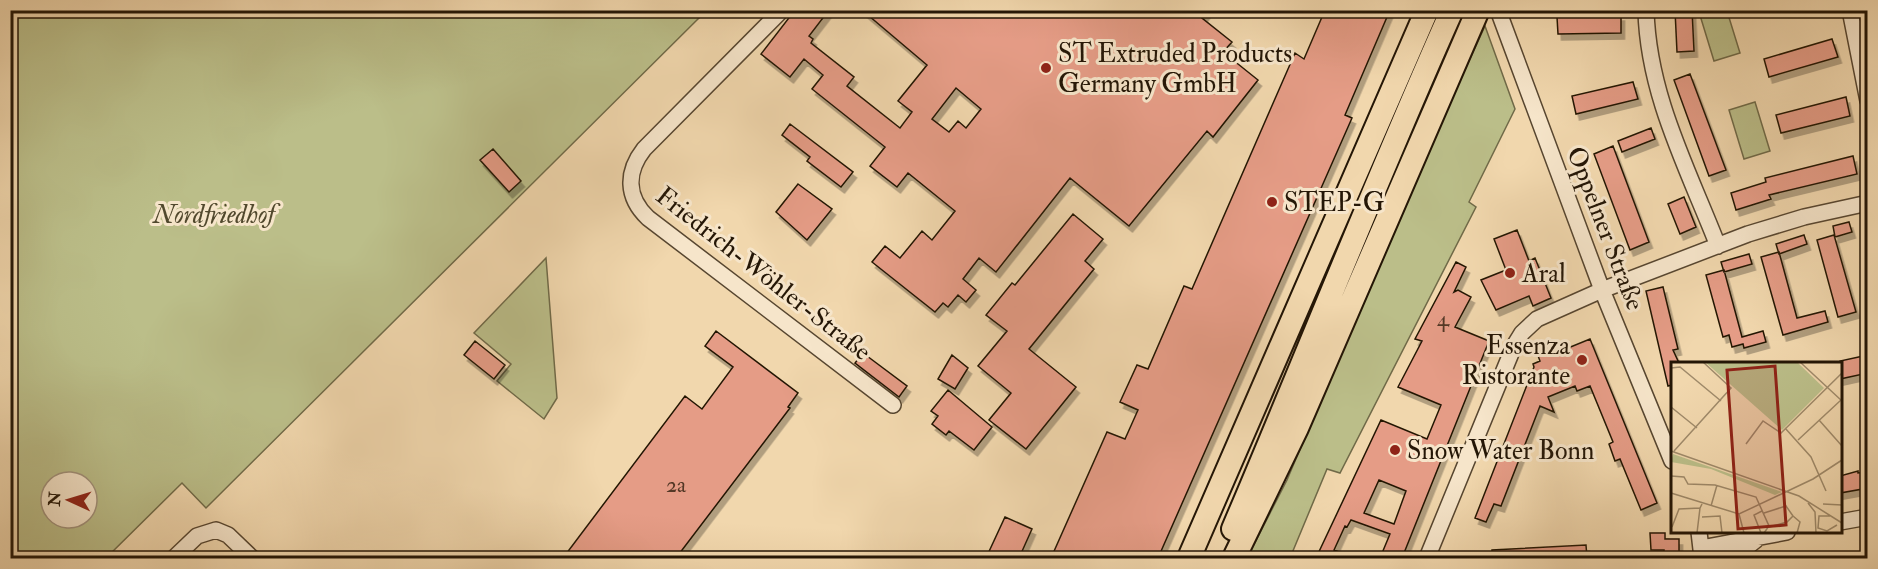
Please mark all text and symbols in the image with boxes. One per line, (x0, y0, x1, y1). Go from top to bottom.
place label: ST Extruded Products Germany GmbH (1058, 38, 1292, 100)
marker: ST Extruded Products Germany GmbH (1039, 61, 1053, 75)
street label: Oppelner Straße (1558, 142, 1651, 315)
street label: Friedrich-Wöhler-Straße (649, 180, 877, 368)
place label: STEP-G (1284, 187, 1385, 219)
marker: STEP-G (1265, 195, 1279, 209)
park label: Nordfriedhof (151, 199, 281, 231)
place label: Aral (1521, 258, 1566, 290)
marker: Aral (1503, 266, 1517, 280)
house number: 4 (1437, 305, 1450, 333)
place label: Essenza Ristorante (1462, 330, 1570, 392)
marker: Essenza Ristorante (1575, 353, 1589, 367)
inset map (1671, 362, 1842, 533)
place label: Snow Water Bonn (1407, 435, 1594, 467)
marker: Snow Water Bonn (1388, 443, 1402, 457)
north arrow (39, 470, 99, 530)
house number: 2a (666, 471, 687, 499)
text: N (44, 491, 66, 508)

